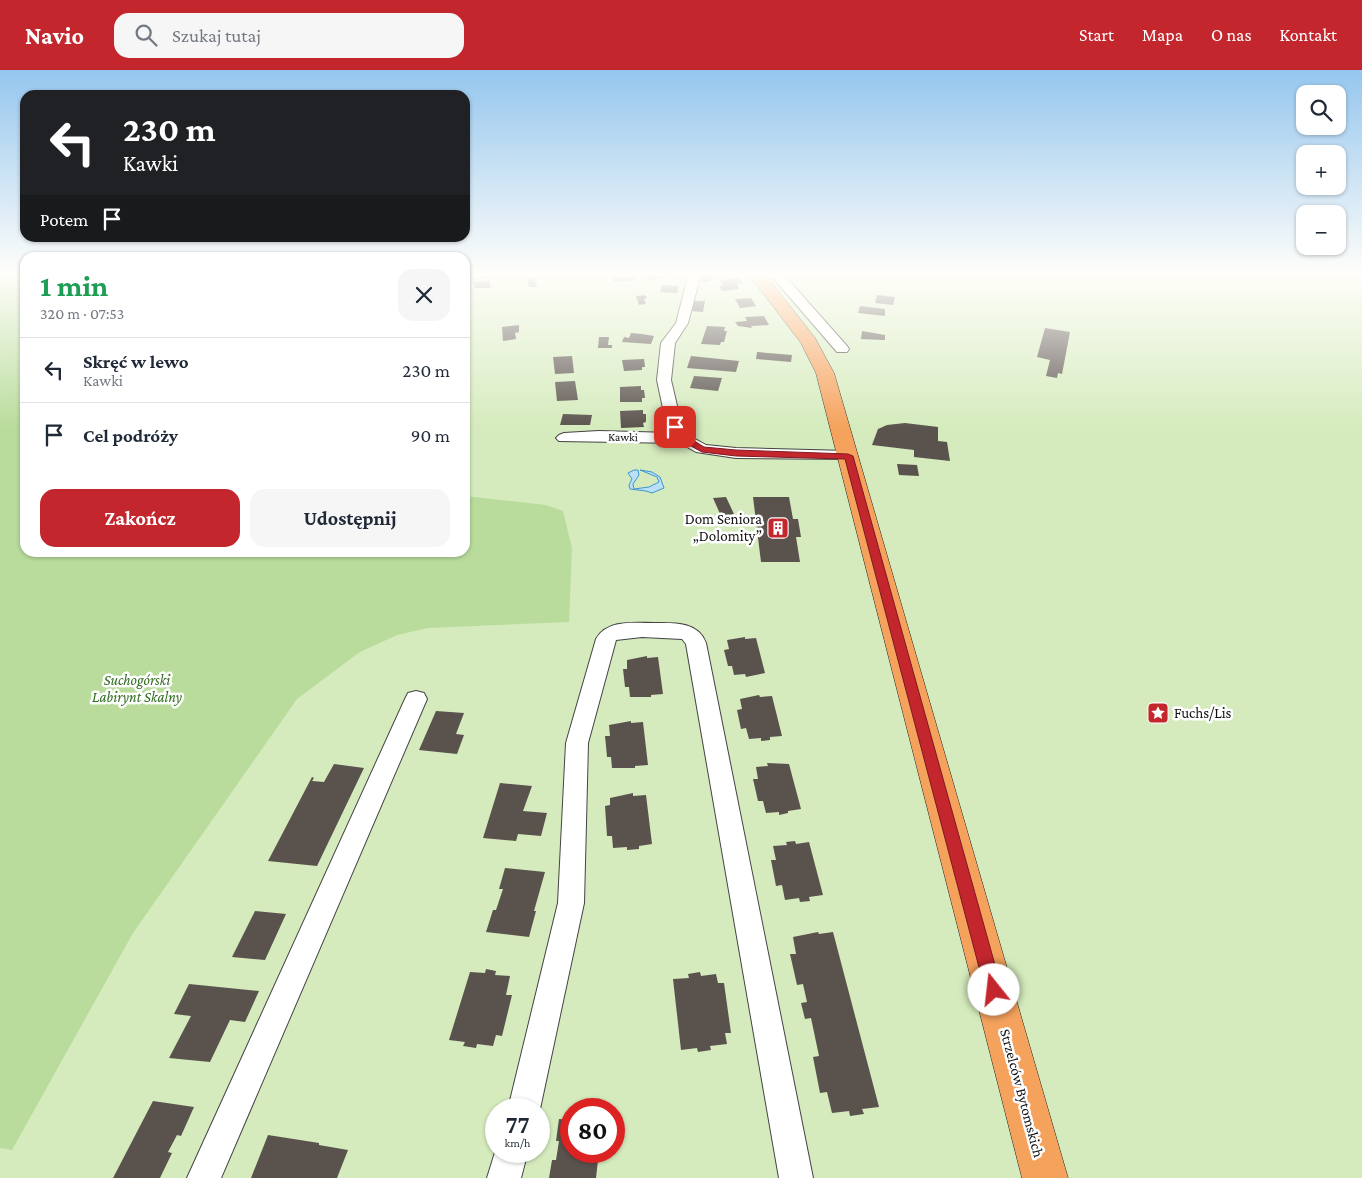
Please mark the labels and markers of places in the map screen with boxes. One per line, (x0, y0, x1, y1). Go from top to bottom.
pin (654, 406, 696, 448)
place label: Dom Seniora „Dolomity” (685, 511, 762, 545)
building icon: Dom Seniora „Dolomity” (766, 516, 790, 540)
place icon: Fuchs/Lis (1146, 701, 1170, 725)
place label: Fuchs/Lis (1174, 705, 1232, 721)

